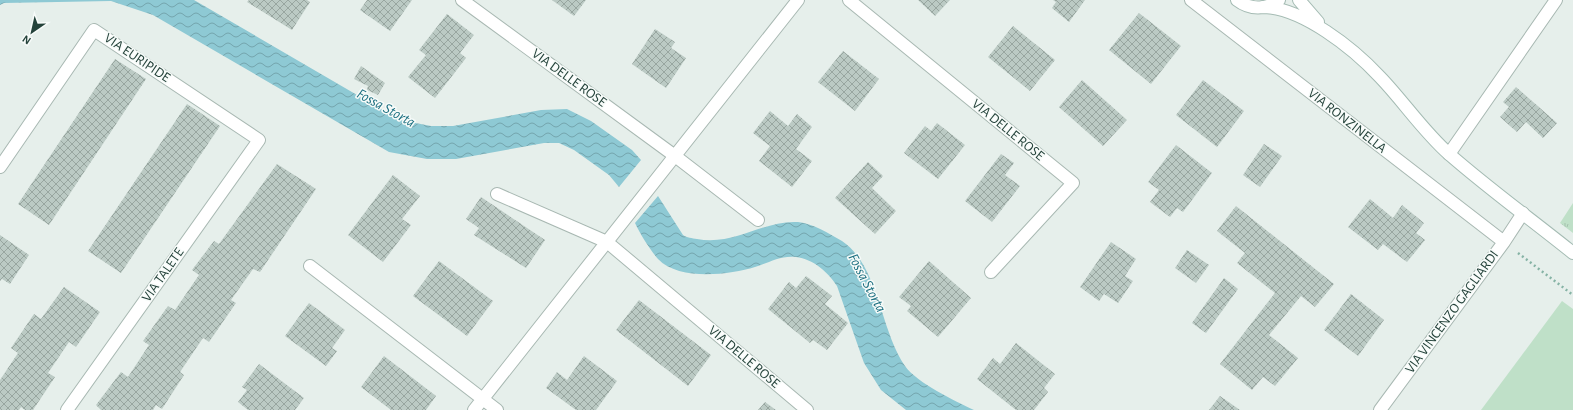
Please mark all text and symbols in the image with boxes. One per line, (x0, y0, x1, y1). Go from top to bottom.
north arrow (12, 12, 52, 52)
street label: VIA EURIPIDE (102, 31, 173, 85)
text: N (20, 33, 33, 47)
street label: VIA DELLE ROSE (529, 46, 609, 110)
water label: Fossa Storta (354, 86, 418, 130)
street label: VIA RONZINELLA (1305, 86, 1389, 156)
street label: VIA DELLE ROSE (969, 97, 1047, 163)
street label: VIA TALETE (139, 245, 187, 305)
street label: VIA VINCENZO GAGLIARDI (1403, 248, 1501, 376)
water label: Fossa Storta (845, 251, 889, 315)
street label: VIA DELLE ROSE (706, 323, 783, 391)

